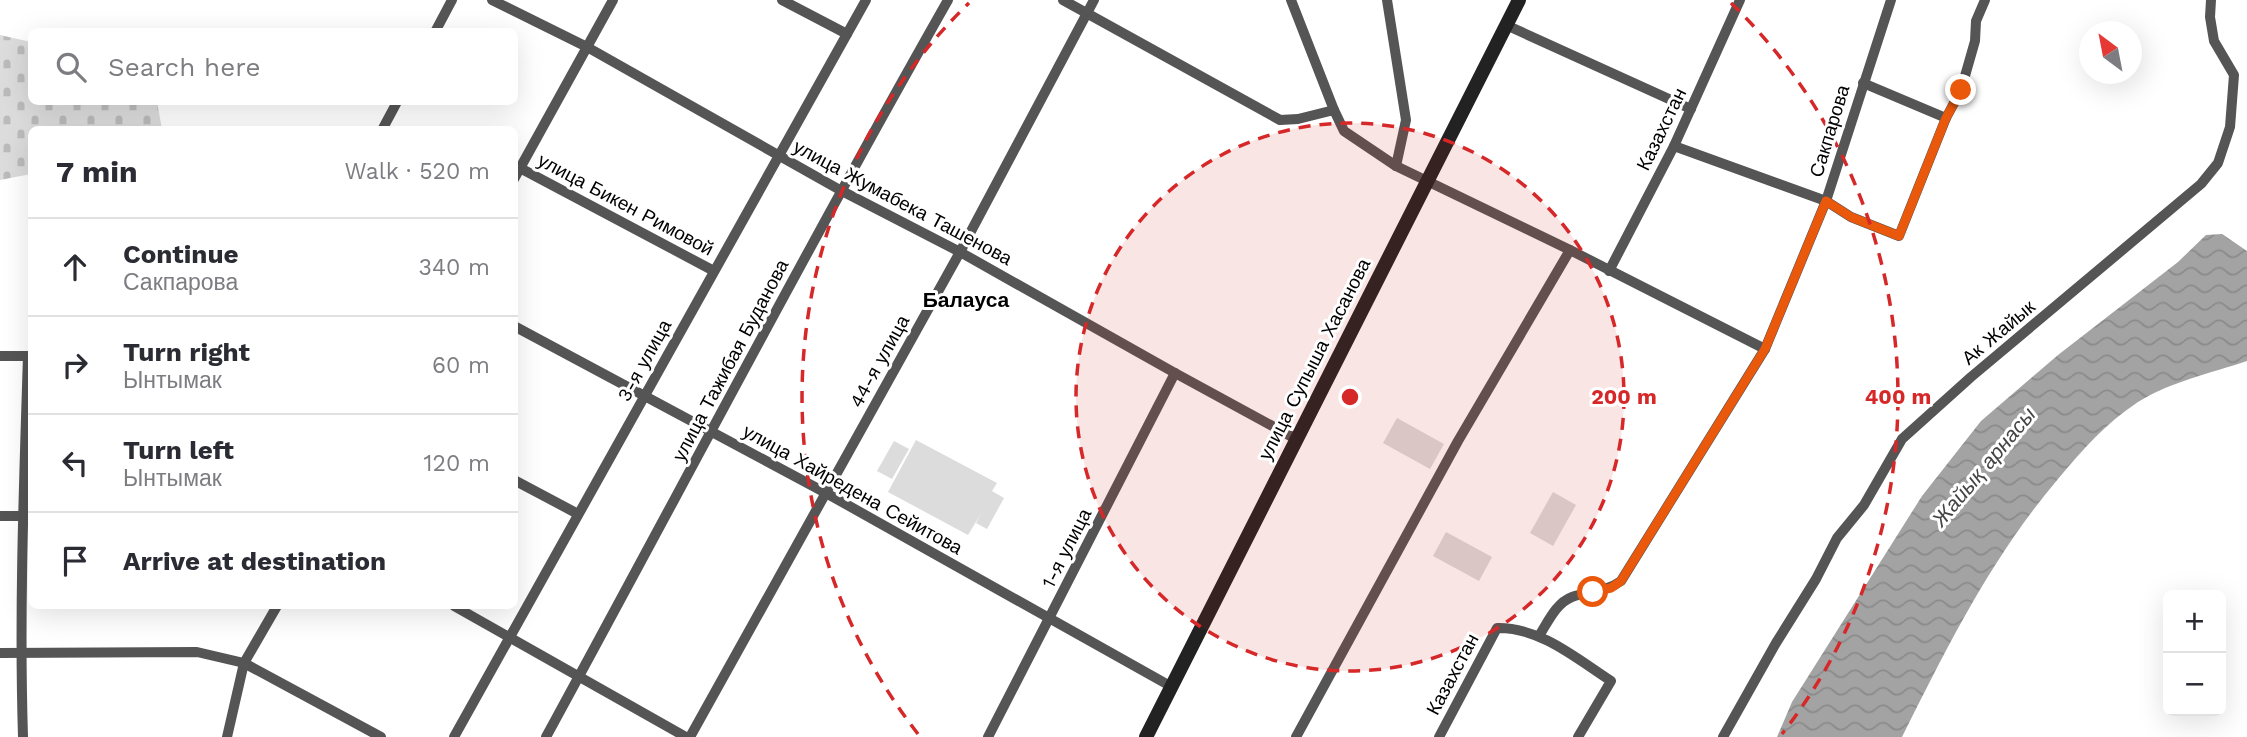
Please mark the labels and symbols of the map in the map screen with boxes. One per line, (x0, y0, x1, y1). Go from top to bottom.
north arrow (2079, 21, 2142, 84)
route end (1945, 74, 1976, 105)
street label: Сакпарова (1805, 82, 1855, 180)
street label: Казахстан (1632, 84, 1691, 174)
street label: улица Жумабека Ташенова (789, 135, 1017, 270)
street label: улица Бикен Римовой (534, 148, 718, 261)
street label: улица Супыша Хасанова (1254, 254, 1376, 464)
street label: улица Тажибая Буданова (667, 255, 794, 465)
district label: Балауса (923, 287, 1010, 312)
street label: Ак Жайык (1957, 295, 2040, 370)
street label: 44-я улица (845, 311, 914, 411)
street label: 3-я улица (613, 315, 676, 405)
text: 200 m (1591, 384, 1657, 409)
text: 400 m (1865, 384, 1931, 409)
centre of rings (1338, 385, 1362, 409)
water label: Жайық арнасы (1926, 402, 2041, 532)
street label: улица Хайредена Сейитова (739, 419, 967, 560)
street label: 1-я улица (1037, 504, 1096, 592)
route start (1577, 576, 1608, 607)
street label: Казахстан (1421, 630, 1483, 719)

